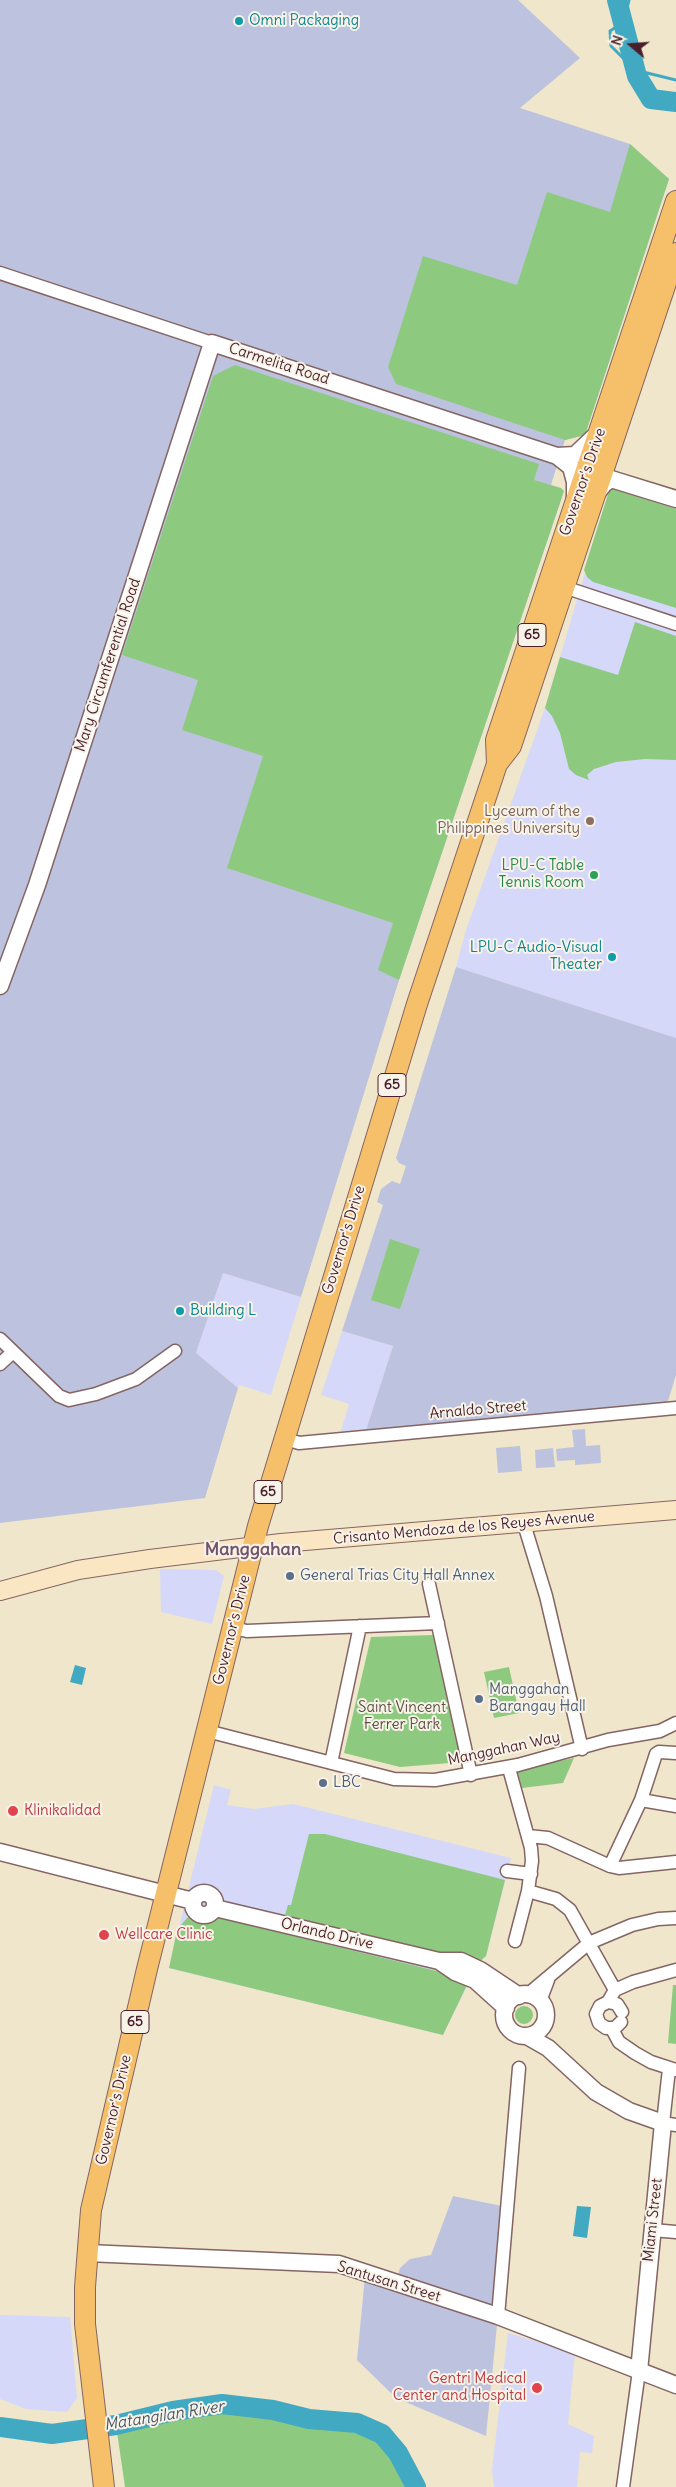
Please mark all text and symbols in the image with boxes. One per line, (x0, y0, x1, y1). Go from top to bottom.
place label: Omni Packaging (249, 12, 359, 30)
marker: Omni Packaging (233, 15, 245, 27)
north arrow (606, 20, 656, 70)
text: N (607, 33, 627, 48)
street label: Carmelita Road (226, 339, 332, 389)
street label: Governor's Drive (556, 426, 610, 538)
street label: Mary Circumferential Road (71, 576, 145, 754)
road number: 65 (518, 624, 546, 646)
place label: Lyceum of the Philippines University (437, 803, 580, 838)
marker: Lyceum of the Philippines University (584, 815, 596, 827)
place label: LPU-C Table Tennis Room (499, 857, 584, 892)
marker: LPU-C Table Tennis Room (588, 869, 600, 881)
place label: LPU-C Audio-Visual Theater (470, 939, 602, 974)
marker: LPU-C Audio-Visual Theater (606, 951, 618, 963)
road number: 65 (378, 1074, 406, 1096)
street label: Governor's Drive (319, 1183, 369, 1297)
place label: Building L (190, 1302, 256, 1320)
marker: Building L (174, 1305, 186, 1317)
street label: Arnaldo Street (429, 1397, 527, 1423)
road number: 65 (254, 1480, 282, 1504)
street label: Crisanto Mendoza de los Reyes Avenue (332, 1508, 596, 1548)
district label: Manggahan (205, 1539, 301, 1561)
place label: General Trias City Hall Annex (300, 1567, 495, 1585)
marker: General Trias City Hall Annex (284, 1570, 296, 1582)
street label: Governor's Drive (210, 1573, 254, 1687)
place label: Manggahan Barangay Hall (489, 1681, 586, 1716)
marker: Manggahan Barangay Hall (473, 1693, 485, 1705)
park label: Saint Vincent Ferrer Park (358, 1699, 446, 1734)
street label: Manggahan Way (446, 1728, 562, 1770)
place label: LBC (333, 1774, 361, 1792)
marker: LBC (317, 1777, 329, 1789)
place label: Klinikalidad (24, 1802, 101, 1820)
marker: Klinikalidad (6, 1804, 20, 1818)
street label: Orlando Drive (279, 1915, 375, 1953)
place label: Wellcare Clinic (115, 1926, 213, 1944)
marker: Wellcare Clinic (97, 1928, 111, 1942)
road number: 65 (121, 2010, 149, 2034)
street label: Governor's Drive (93, 2053, 135, 2167)
street label: Miami Street (640, 2177, 666, 2263)
street label: Santusan Street (335, 2258, 443, 2306)
place label: Gentri Medical Center and Hospital (393, 2370, 526, 2405)
marker: Gentri Medical Center and Hospital (530, 2381, 544, 2395)
water label: Matangilan River (103, 2397, 225, 2435)

